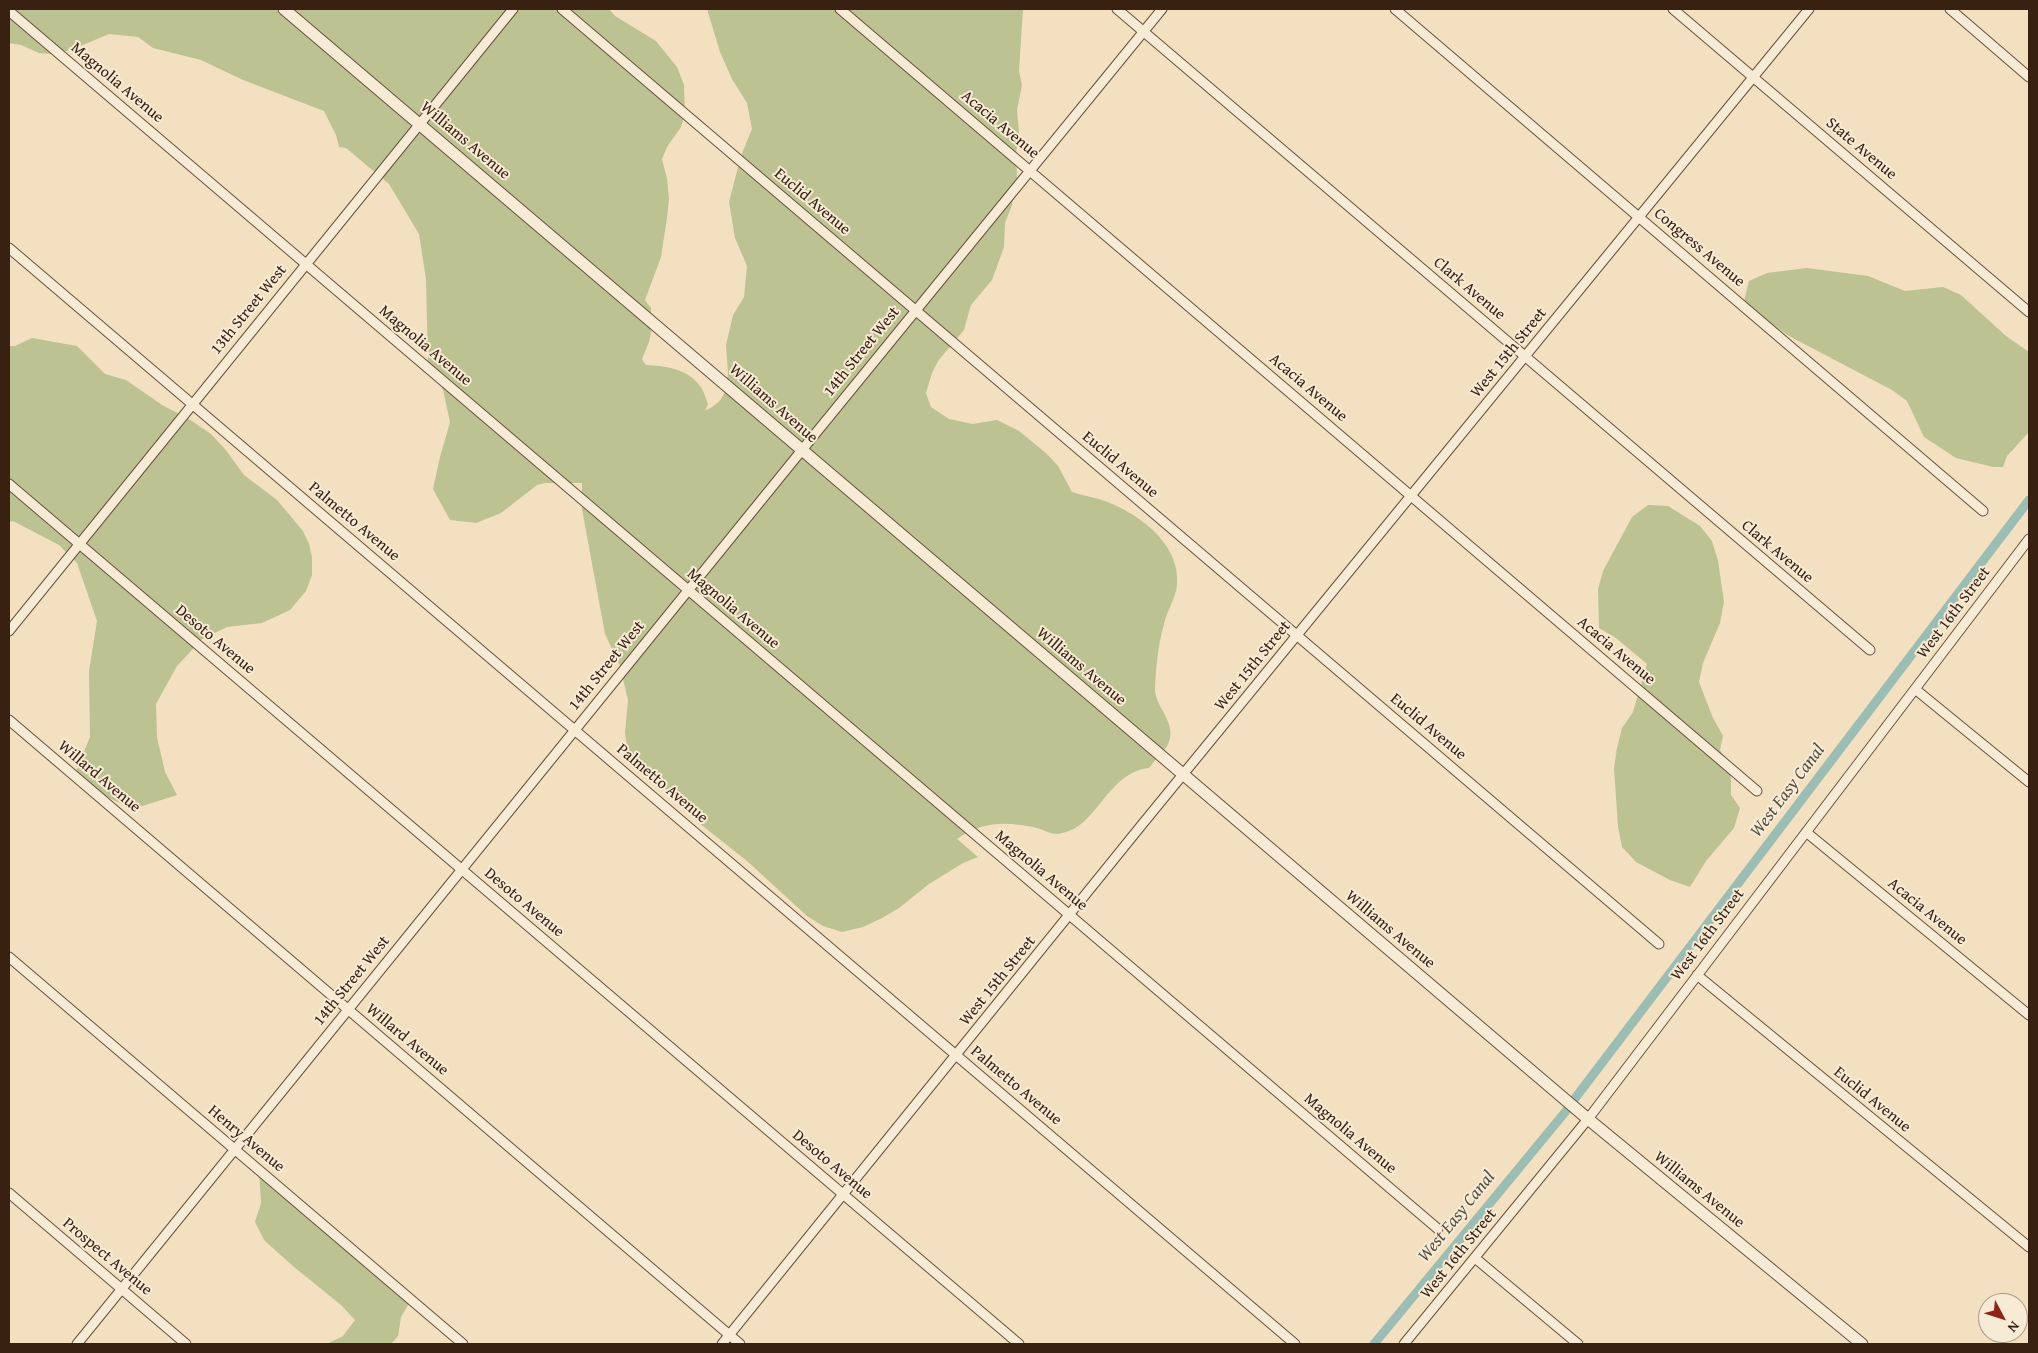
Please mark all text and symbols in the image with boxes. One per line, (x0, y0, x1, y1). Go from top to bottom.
street label: Magnolia Avenue (67, 39, 167, 127)
street label: Acacia Avenue (957, 87, 1043, 163)
street label: Williams Avenue (416, 98, 514, 184)
street label: State Avenue (1822, 114, 1900, 184)
street label: Euclid Avenue (770, 164, 854, 240)
street label: Congress Avenue (1650, 204, 1748, 292)
street label: Clark Avenue (1429, 253, 1509, 325)
street label: 13th Street West (207, 261, 291, 359)
street label: Magnolia Avenue (375, 302, 475, 390)
street label: 14th Street West (820, 303, 904, 401)
street label: West 15th Street (1467, 304, 1551, 402)
street label: Acacia Avenue (1265, 350, 1351, 426)
street label: Williams Avenue (725, 360, 821, 448)
street label: Euclid Avenue (1078, 427, 1162, 503)
street label: Palmetto Avenue (304, 478, 404, 566)
street label: Clark Avenue (1737, 516, 1817, 588)
street label: West 16th Street (1913, 563, 1995, 663)
street label: Magnolia Avenue (683, 565, 783, 653)
street label: Desoto Avenue (171, 601, 259, 679)
street label: Acacia Avenue (1573, 613, 1659, 689)
street label: 14th Street West (565, 617, 649, 715)
street label: West 15th Street (1211, 617, 1295, 715)
street label: Williams Avenue (1032, 624, 1130, 710)
street label: Euclid Avenue (1386, 689, 1470, 765)
street label: Willard Avenue (54, 737, 144, 817)
street label: Palmetto Avenue (612, 740, 712, 828)
water label: West Easy Canal (1746, 740, 1830, 842)
street label: Magnolia Avenue (991, 827, 1091, 915)
street label: Desoto Avenue (480, 864, 568, 942)
street label: Acacia Avenue (1884, 874, 1970, 950)
street label: West 16th Street (1667, 885, 1749, 985)
street label: Williams Avenue (1341, 887, 1439, 973)
street label: 14th Street West (310, 932, 394, 1030)
street label: West 15th Street (956, 932, 1040, 1030)
street label: Willard Avenue (362, 1000, 452, 1080)
street label: Palmetto Avenue (966, 1042, 1066, 1130)
street label: Euclid Avenue (1830, 1063, 1914, 1137)
street label: Magnolia Avenue (1300, 1090, 1400, 1178)
street label: Henry Avenue (204, 1101, 288, 1177)
street label: Desoto Avenue (788, 1126, 876, 1204)
street label: Williams Avenue (1650, 1148, 1748, 1232)
water label: West Easy Canal (1414, 1167, 1500, 1267)
street label: West 16th Street (1417, 1205, 1501, 1303)
street label: Prospect Avenue (58, 1214, 156, 1300)
north arrow (1978, 1293, 2028, 1343)
text: N (2003, 1317, 2024, 1337)

